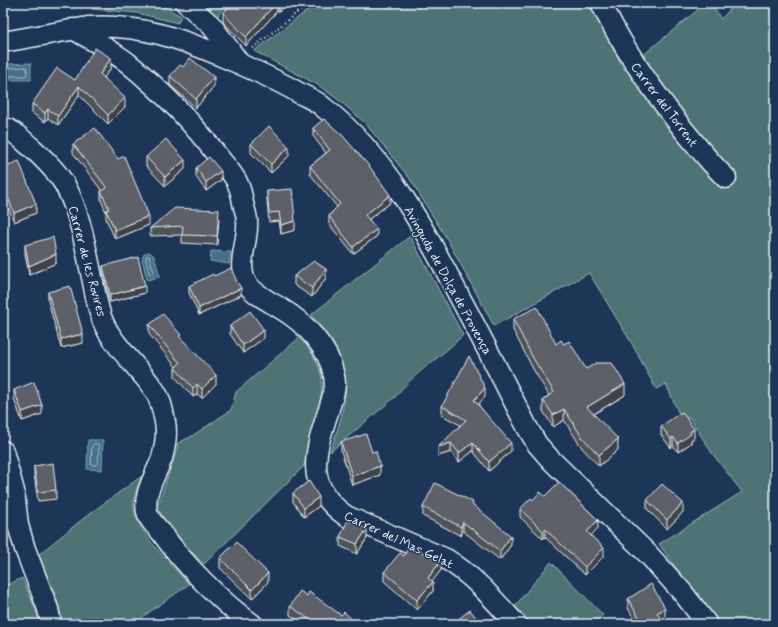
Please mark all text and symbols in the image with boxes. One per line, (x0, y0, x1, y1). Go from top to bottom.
street label: Carrer del Torrent (626, 59, 701, 151)
street label: Avinguda de Dolça de Provença (399, 203, 496, 359)
street label: Carrer de les Rovires (64, 204, 110, 319)
street label: Carrer del Mas Gelat (341, 508, 456, 573)

